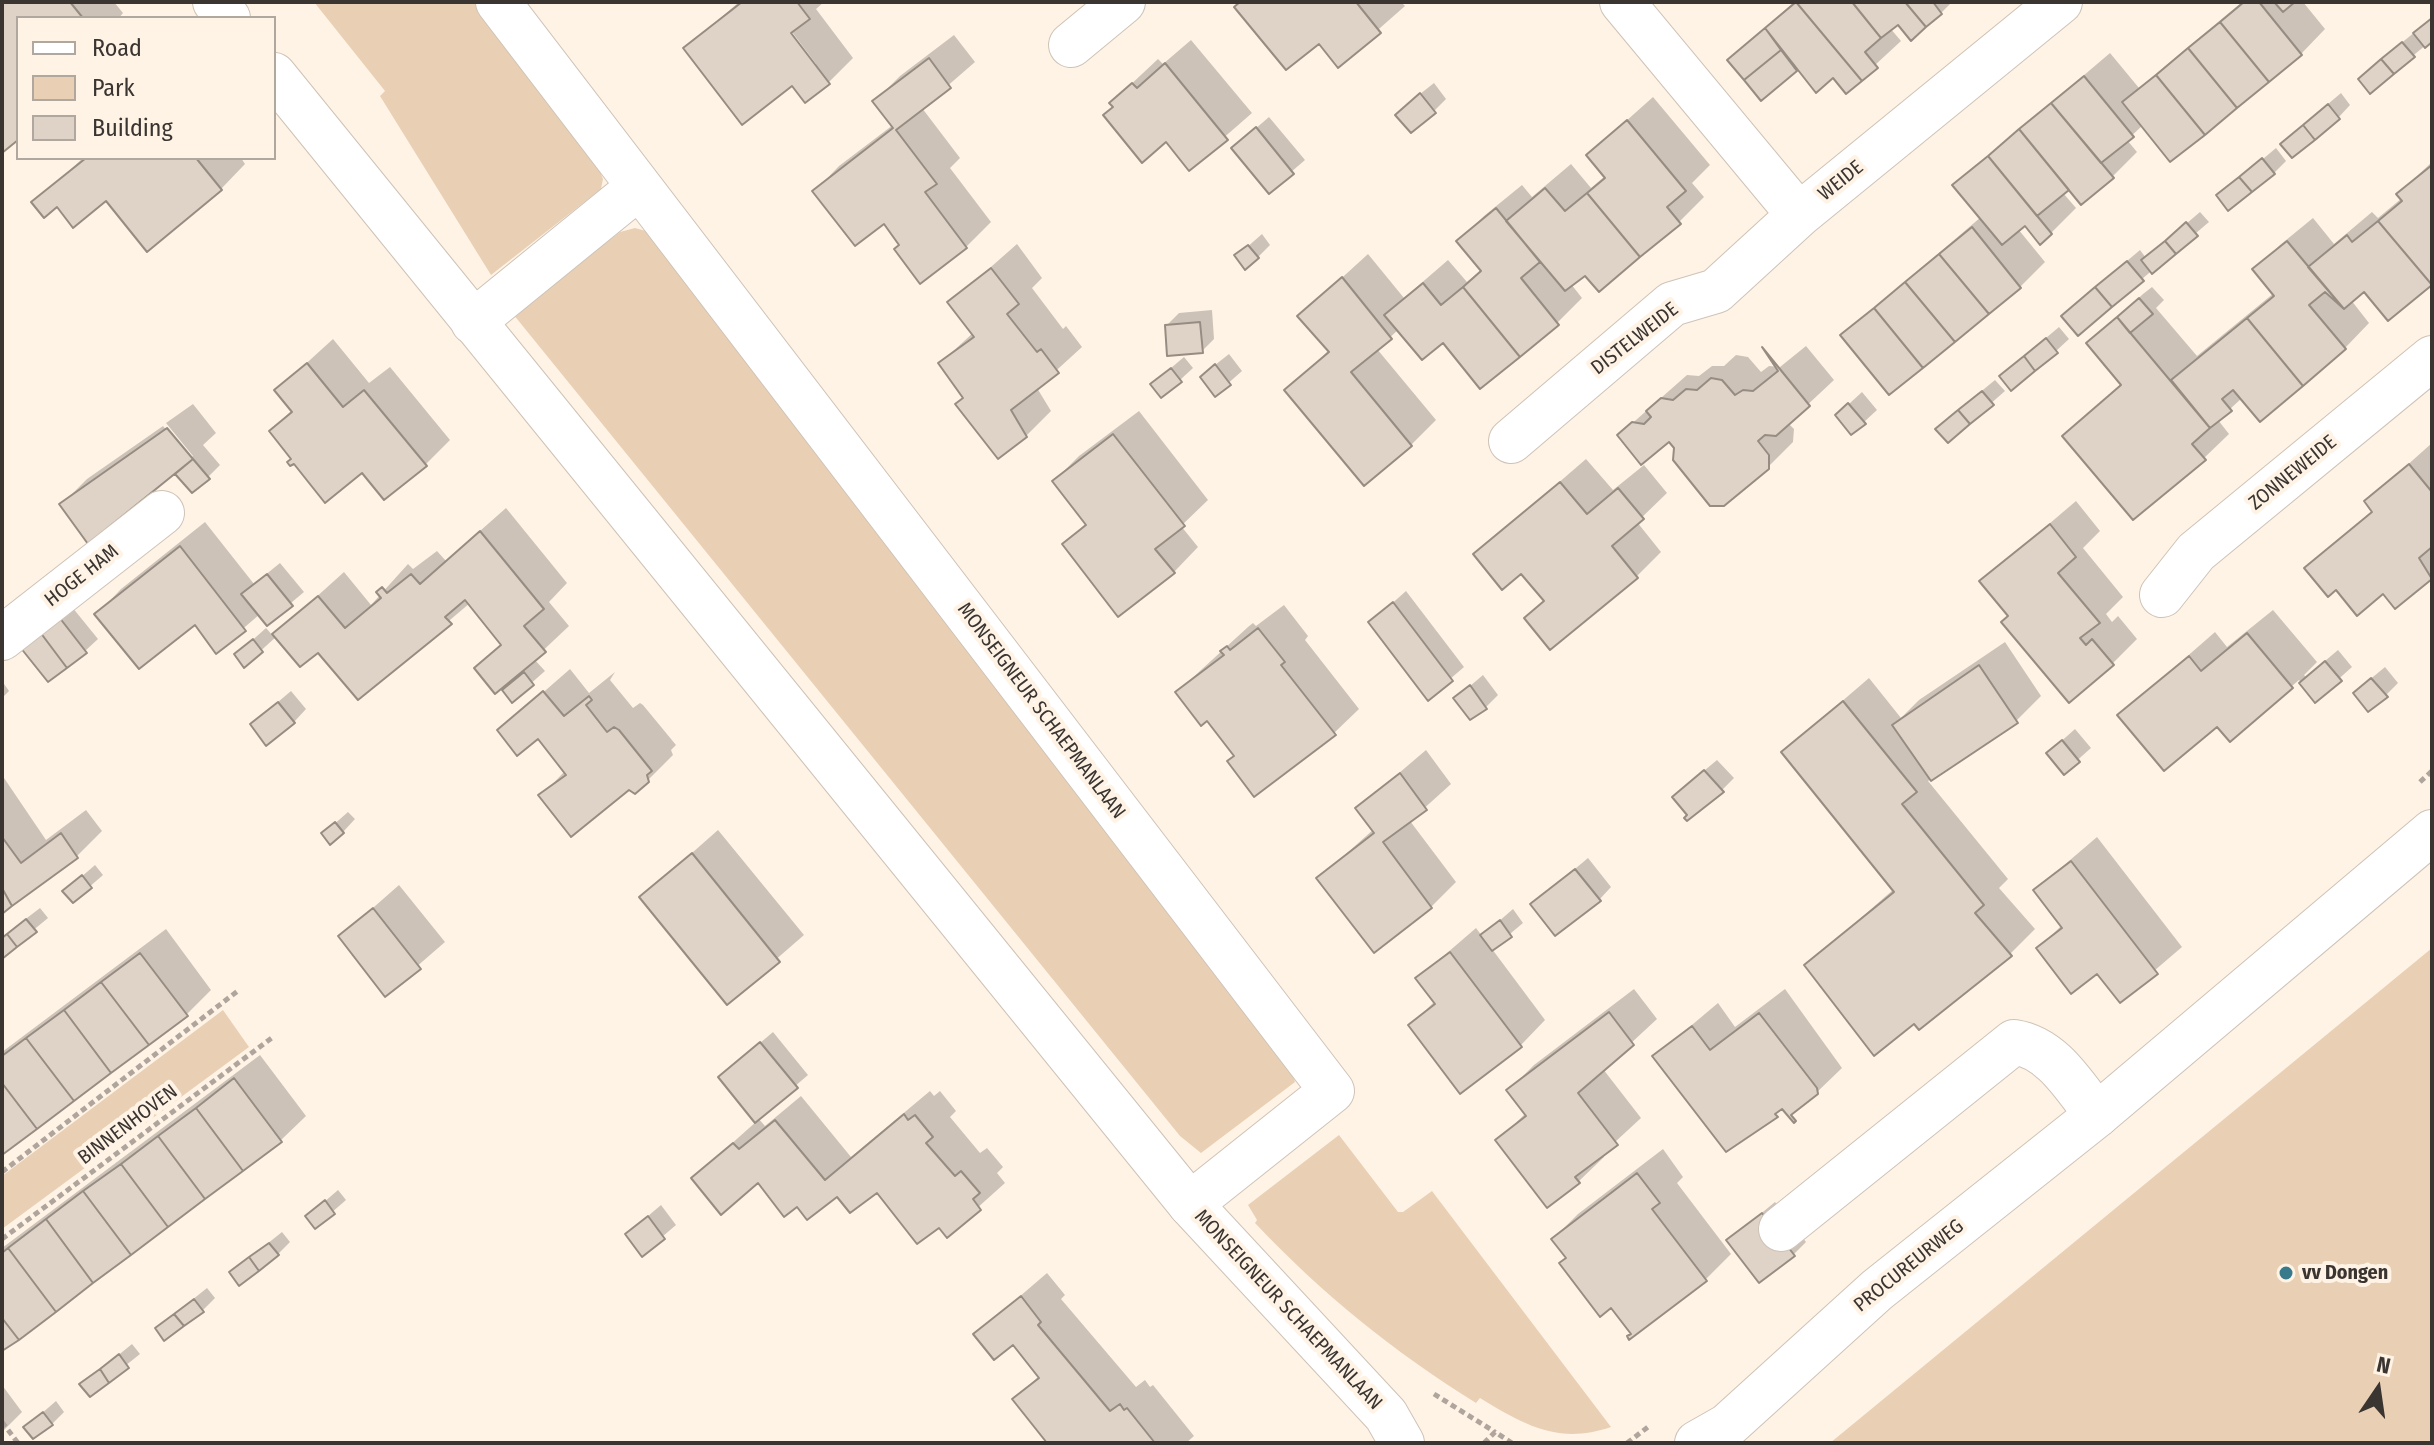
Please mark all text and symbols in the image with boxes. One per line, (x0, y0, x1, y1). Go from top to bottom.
legend (16, 16, 276, 160)
text: Road (92, 34, 142, 62)
text: Park (92, 74, 135, 102)
text: Building (92, 114, 173, 142)
street label: WEIDE (1814, 156, 1868, 206)
street label: DISTELWEIDE (1587, 298, 1683, 380)
street label: ZONNEWEIDE (2244, 430, 2342, 516)
street label: HOGE HAM (40, 540, 124, 612)
street label: MONSEIGNEUR SCHAEPMANLAAN (952, 598, 1130, 824)
street label: BINNENHOVEN (74, 1080, 182, 1170)
street label: MONSEIGNEUR SCHAEPMANLAAN (1189, 1205, 1387, 1415)
street label: PROCUREURWEG (1849, 1215, 1969, 1317)
place label: vv Dongen (2302, 1261, 2388, 1285)
marker: vv Dongen (2277, 1264, 2295, 1282)
north arrow (2338, 1349, 2418, 1429)
text: N (2374, 1350, 2393, 1380)

